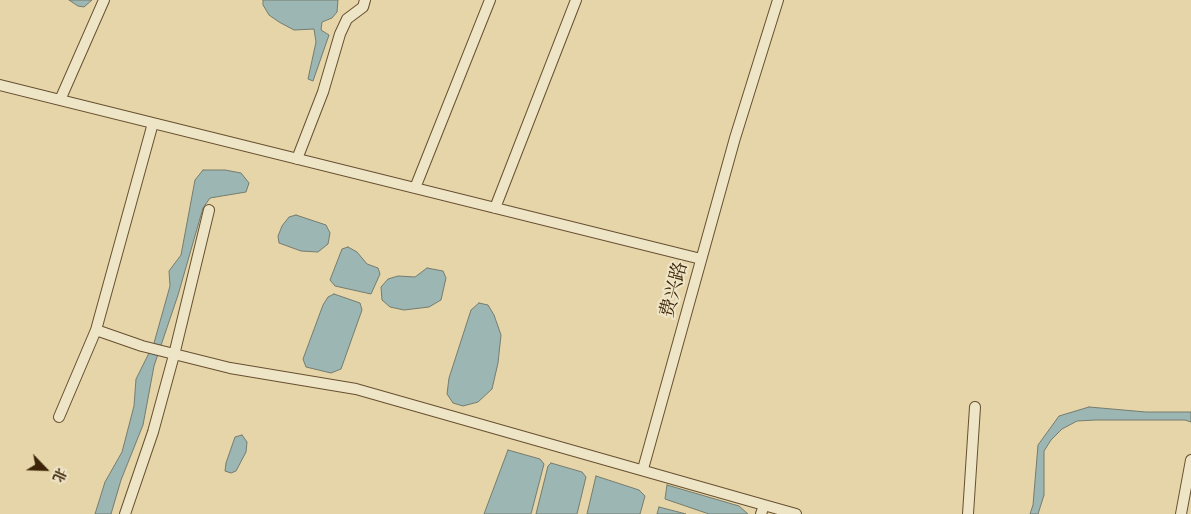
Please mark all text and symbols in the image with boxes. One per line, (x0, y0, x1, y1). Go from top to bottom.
street label: 费兴路 (657, 260, 693, 320)
north arrow (20, 444, 70, 494)
text: 北 (48, 465, 70, 485)

